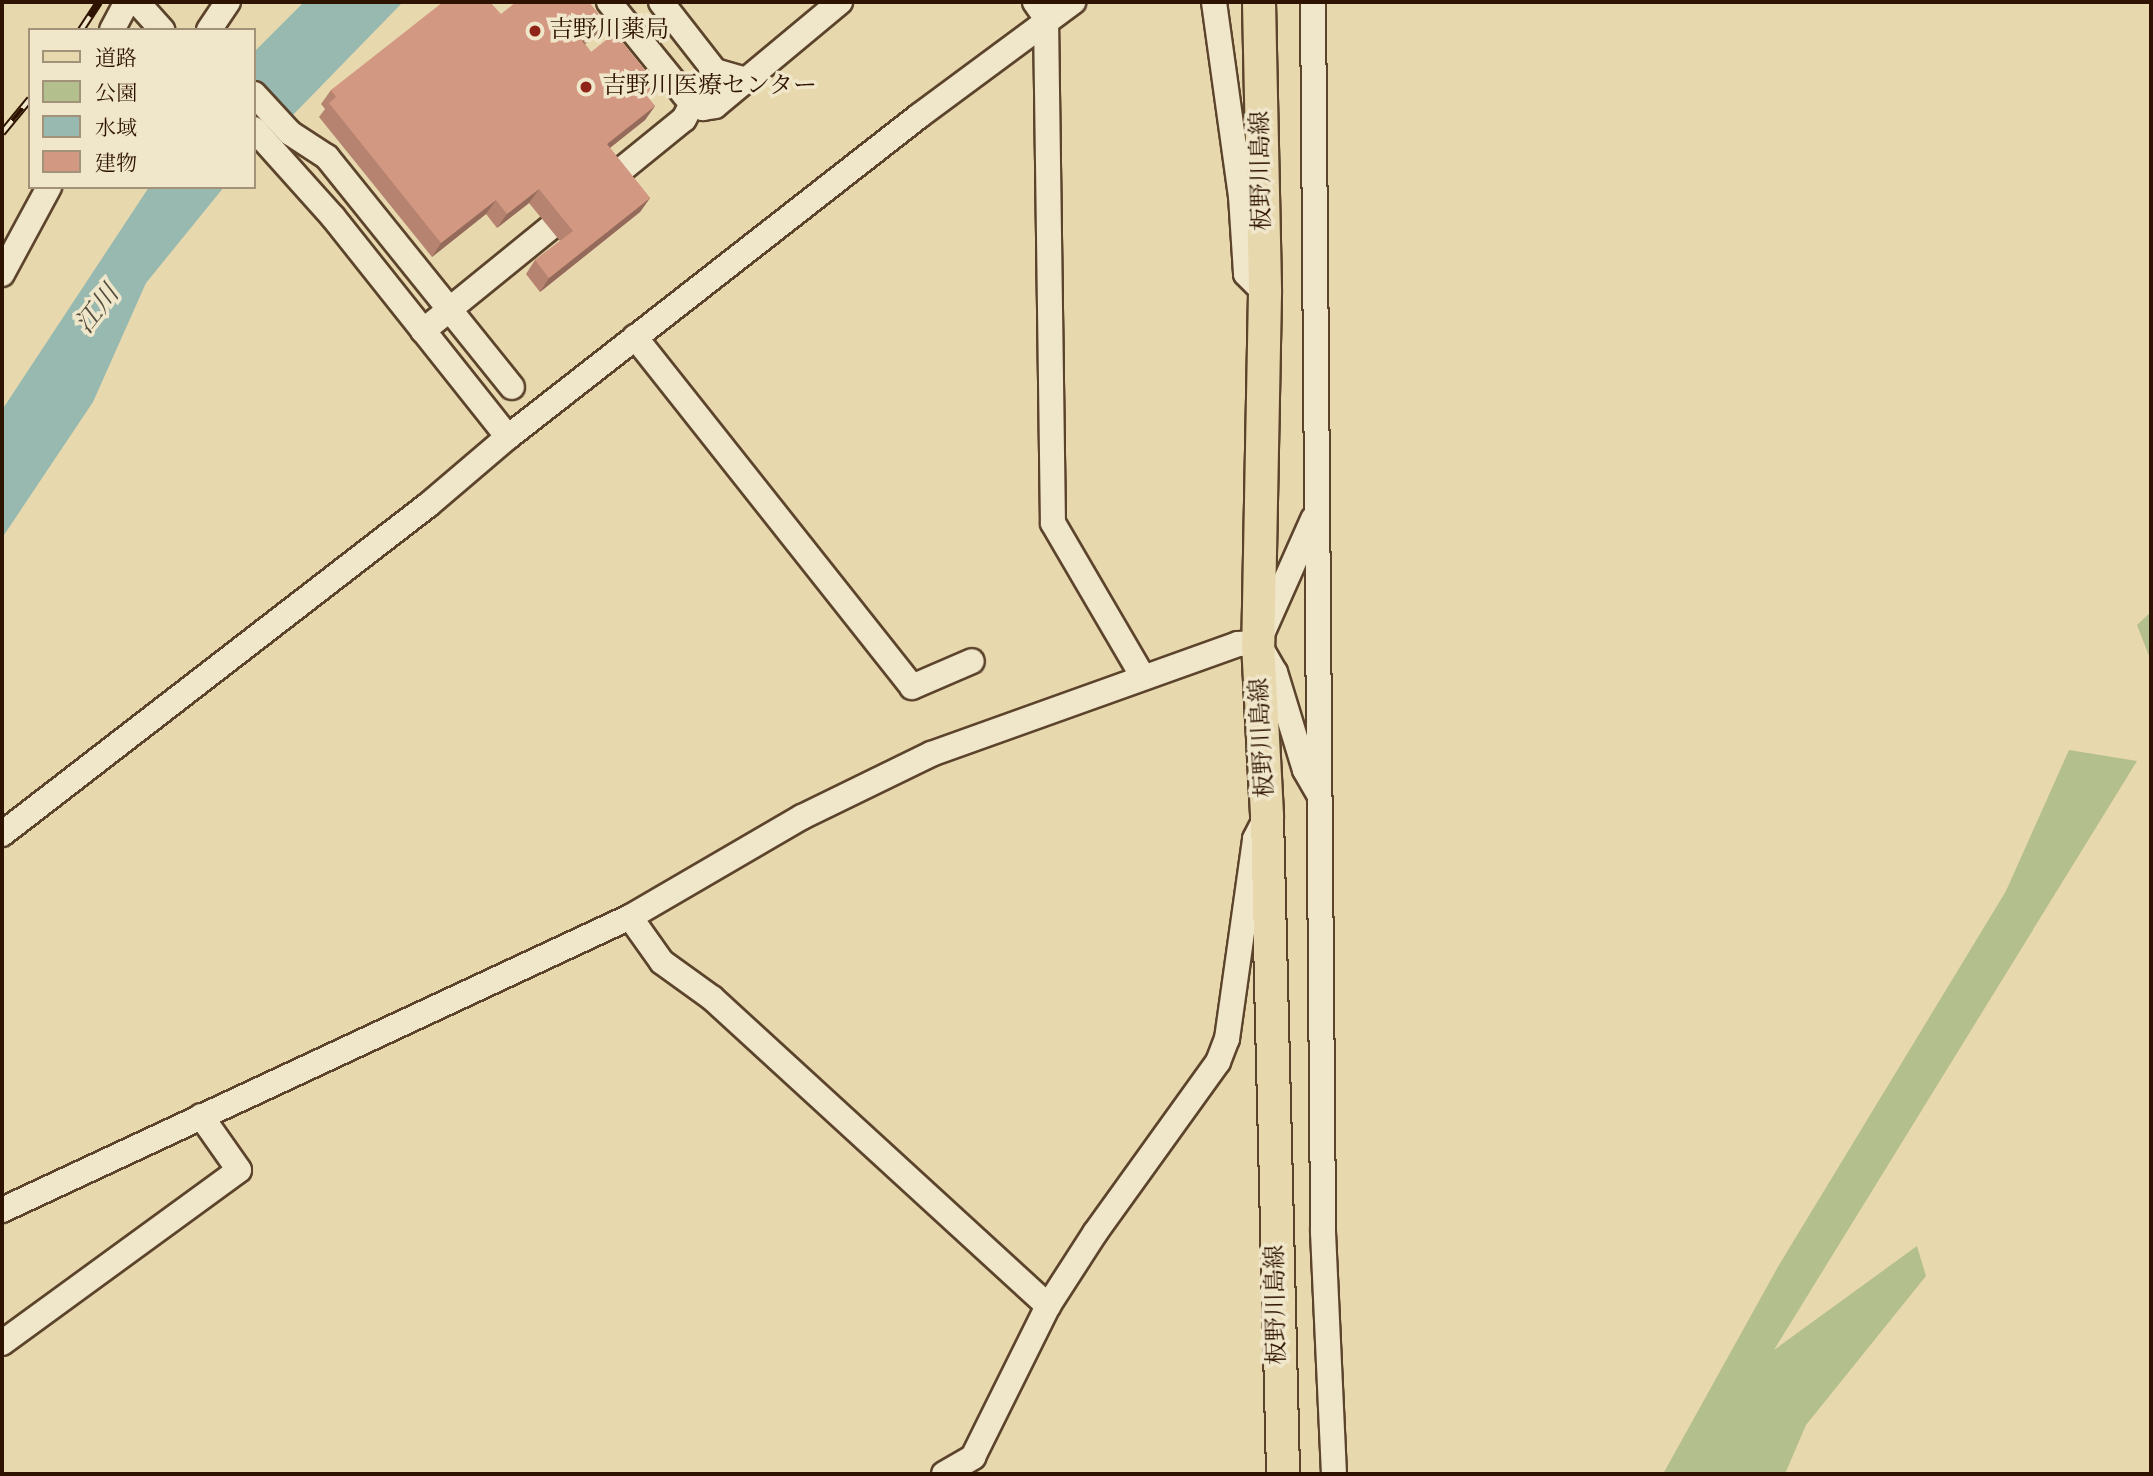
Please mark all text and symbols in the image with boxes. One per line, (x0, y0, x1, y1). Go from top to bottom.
place label: 吉野川薬局 (549, 17, 669, 45)
marker: 吉野川薬局 (527, 23, 543, 39)
legend (28, 28, 256, 189)
text: 道路 (95, 46, 137, 73)
place label: 吉野川医療センター (602, 73, 818, 101)
marker: 吉野川医療センター (576, 77, 596, 97)
text: 公園 (95, 81, 137, 108)
street label: 板野川島線 (1247, 111, 1277, 231)
text: 水域 (95, 116, 137, 143)
text: 建物 (95, 151, 137, 178)
water label: 江川 (70, 280, 126, 340)
street label: 板野川島線 (1245, 677, 1281, 799)
street label: 板野川島線 (1262, 1245, 1292, 1365)

